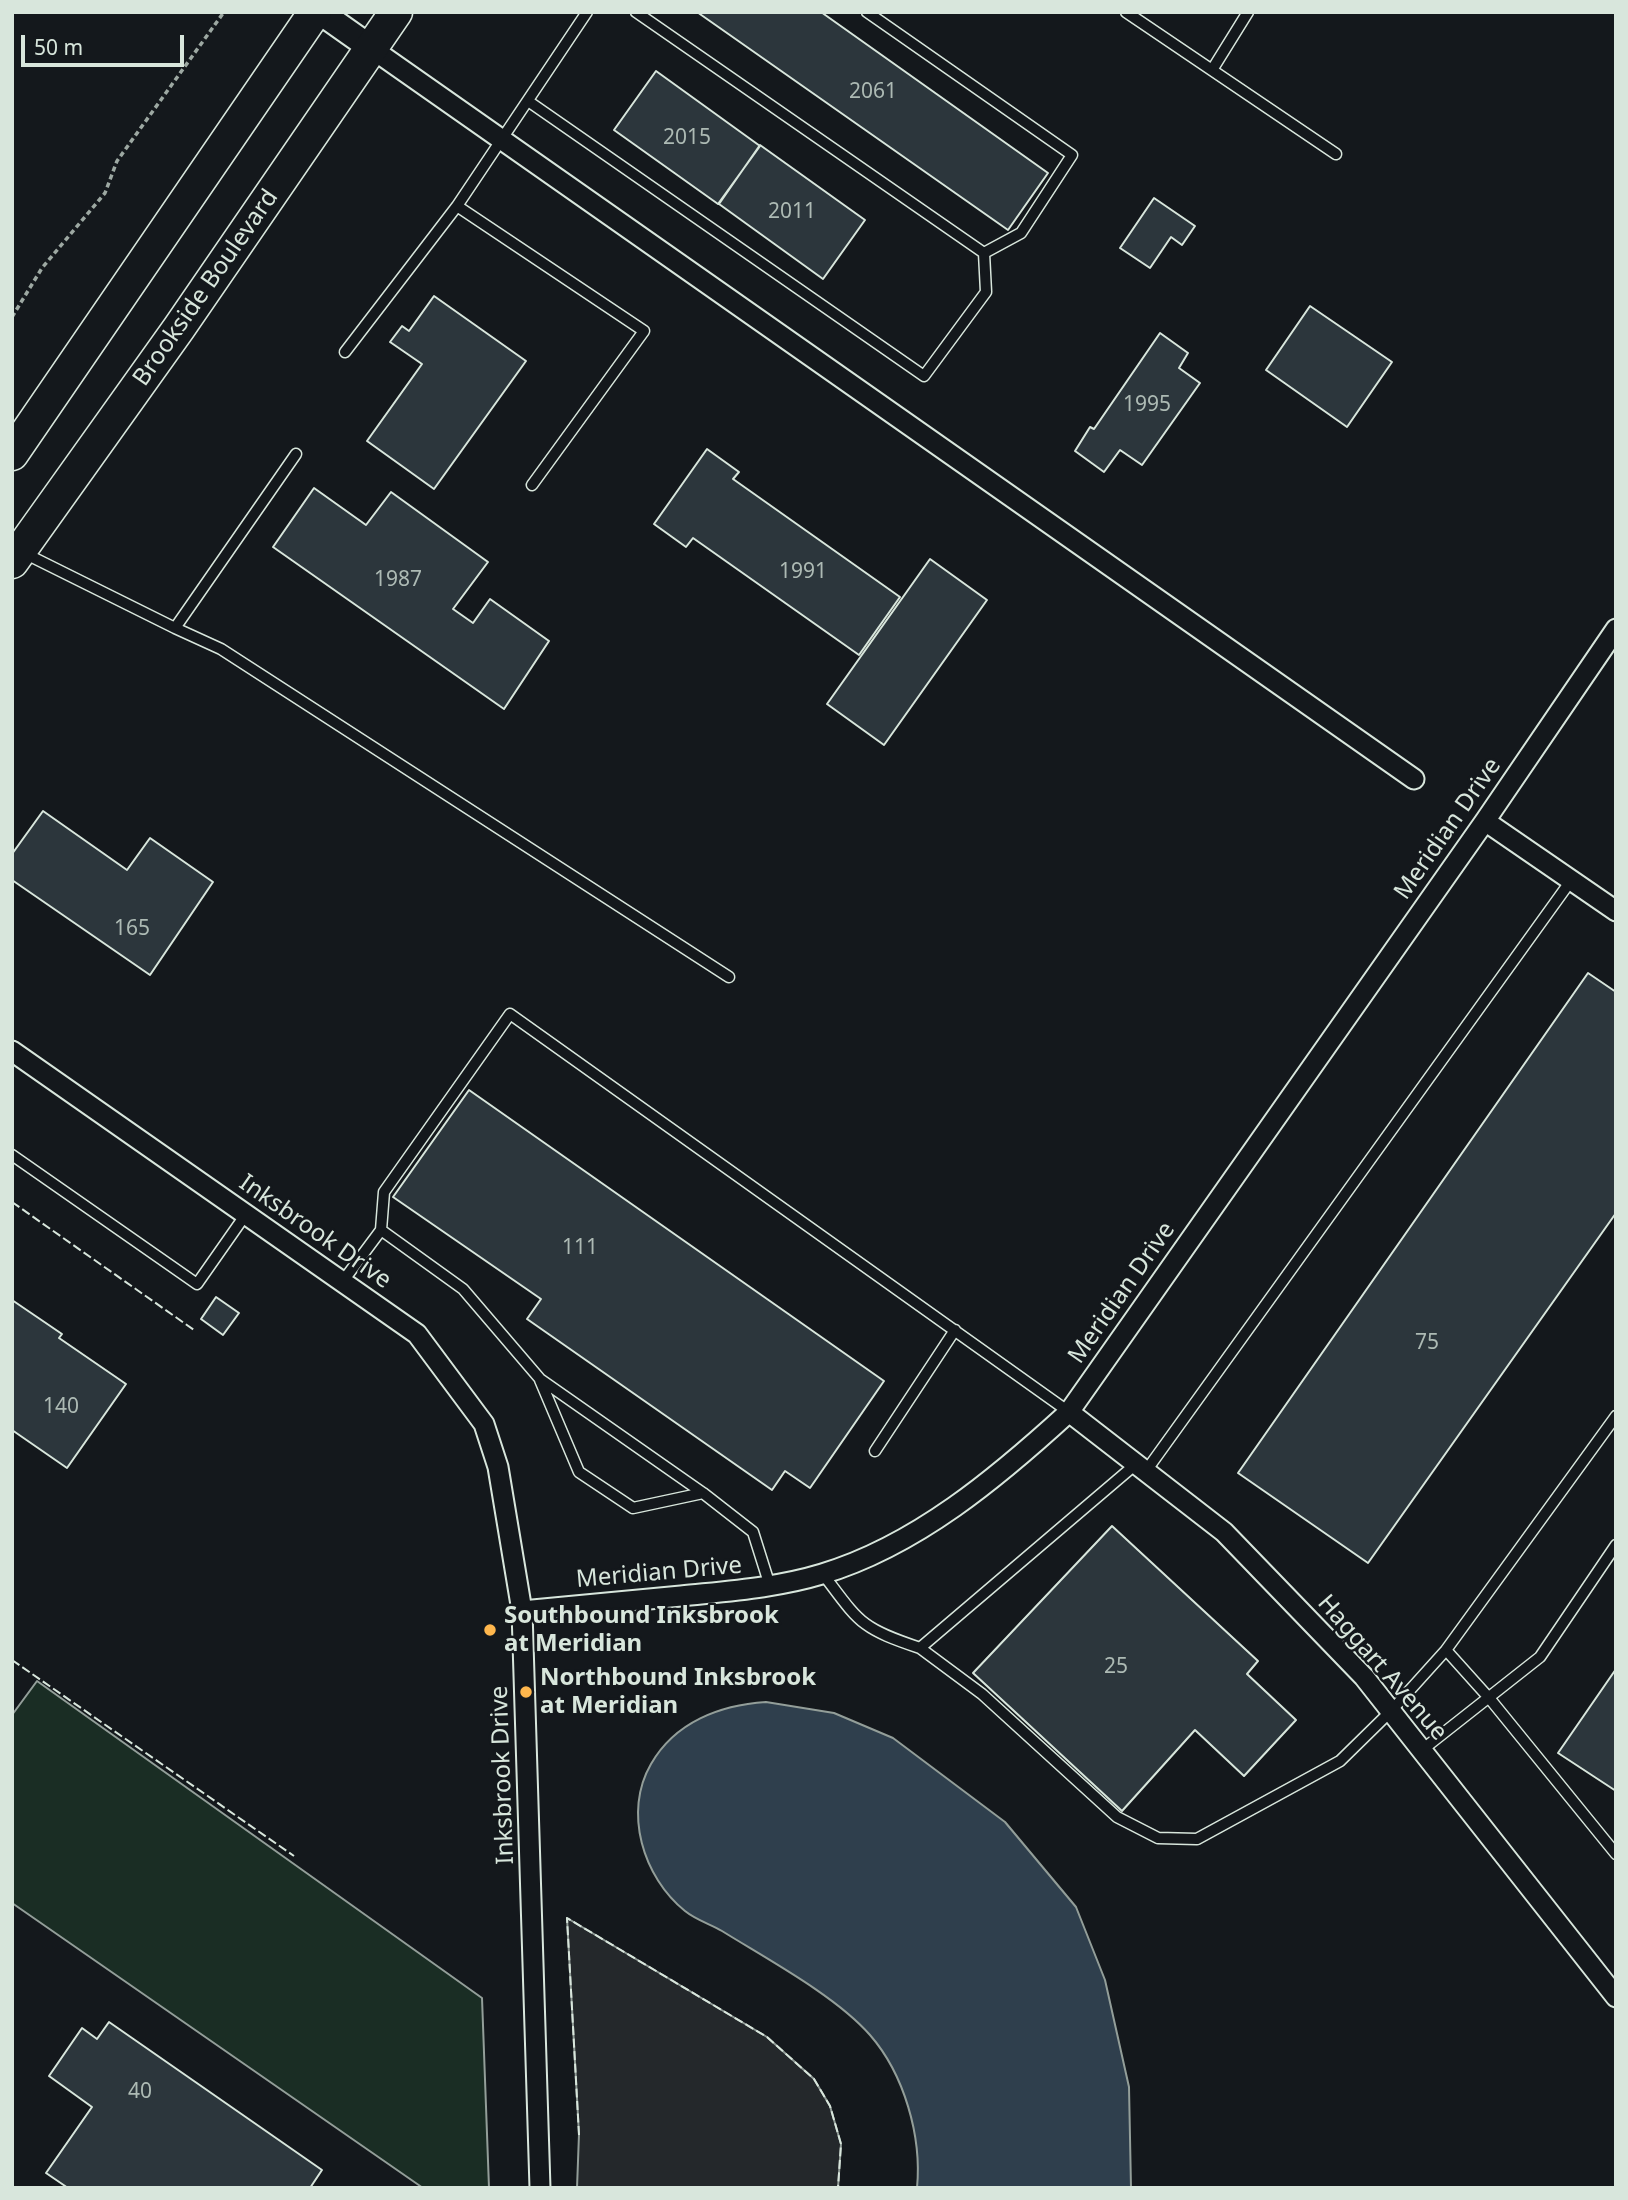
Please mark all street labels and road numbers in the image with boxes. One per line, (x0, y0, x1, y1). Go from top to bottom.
street label: Brookside Boulevard (127, 184, 285, 392)
street label: Meridian Drive (1389, 753, 1507, 905)
street label: Inksbrook Drive (233, 1169, 397, 1295)
street label: Meridian Drive (1063, 1217, 1181, 1369)
street label: Meridian Drive (575, 1551, 743, 1595)
street label: Haggart Avenue (1311, 1589, 1453, 1747)
street label: Inksbrook Drive (485, 1685, 521, 1865)

